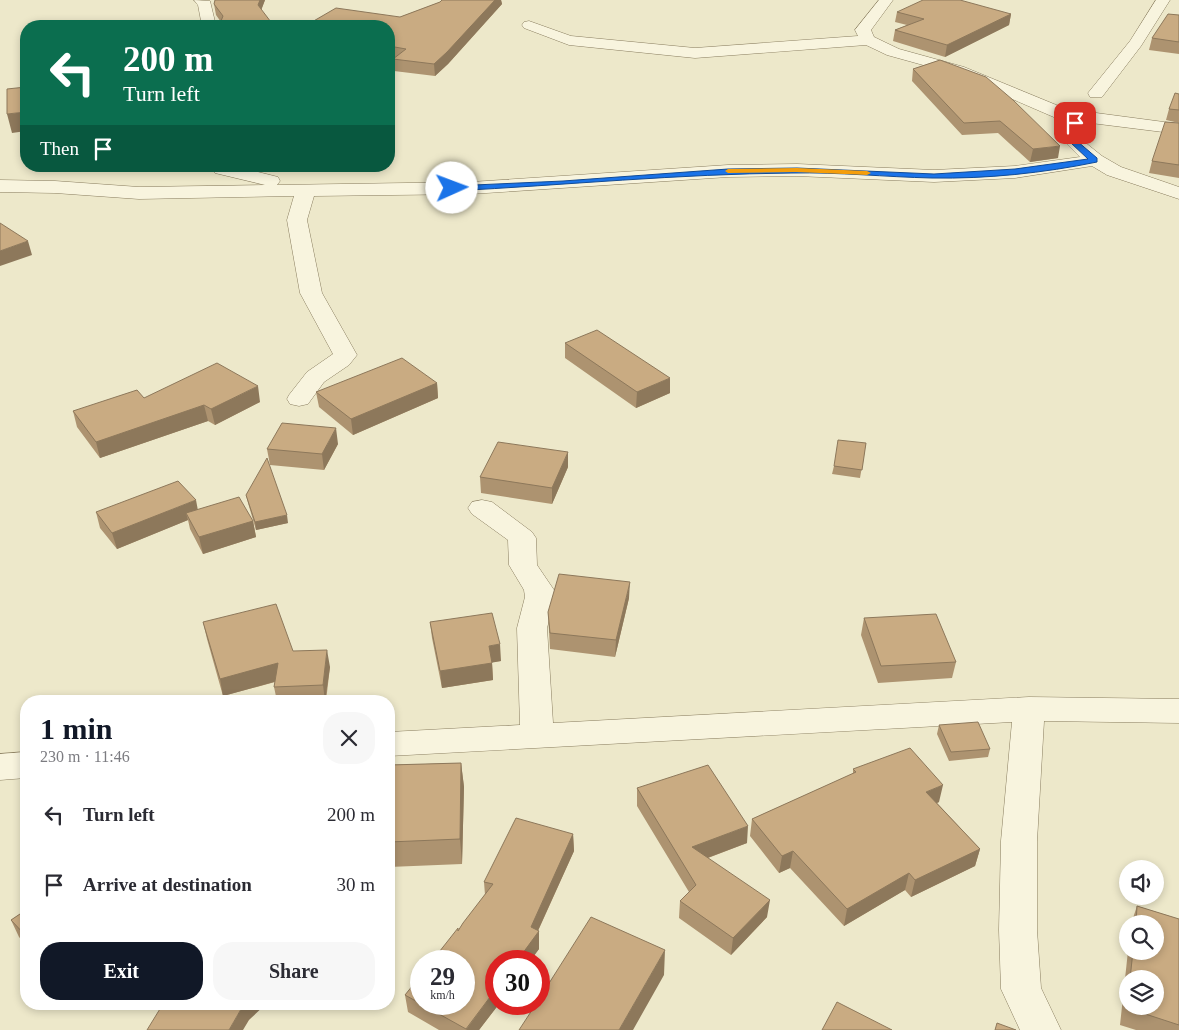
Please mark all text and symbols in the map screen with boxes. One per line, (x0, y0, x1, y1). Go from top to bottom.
icon: left (40, 40, 105, 105)
text: 200 m (123, 40, 213, 79)
text: Turn left (123, 81, 200, 106)
pin (1054, 102, 1096, 144)
icon: arrive (1061, 109, 1089, 137)
icon: arrive (89, 135, 117, 163)
text: Then (40, 138, 79, 159)
position arrow (425, 161, 477, 213)
text: 1 min (40, 712, 113, 745)
button: close (323, 712, 375, 764)
text: 230 m · 11:46 (40, 748, 130, 765)
icon: left (40, 801, 68, 829)
text: Turn left (83, 804, 155, 825)
text: 200 m (327, 804, 375, 825)
map controls (1119, 860, 1164, 1015)
button: sound (1119, 860, 1164, 905)
icon: arrive (40, 871, 68, 899)
text: Arrive at destination (83, 874, 252, 895)
text: 30 m (336, 874, 375, 895)
button: search (1119, 915, 1164, 960)
button: Exit (40, 942, 203, 1000)
button: Share (213, 942, 375, 1000)
speed limit sign: 30 (485, 950, 550, 1015)
text: 29 (430, 963, 455, 990)
button: layers (1119, 970, 1164, 1015)
text: km/h (430, 988, 455, 1002)

